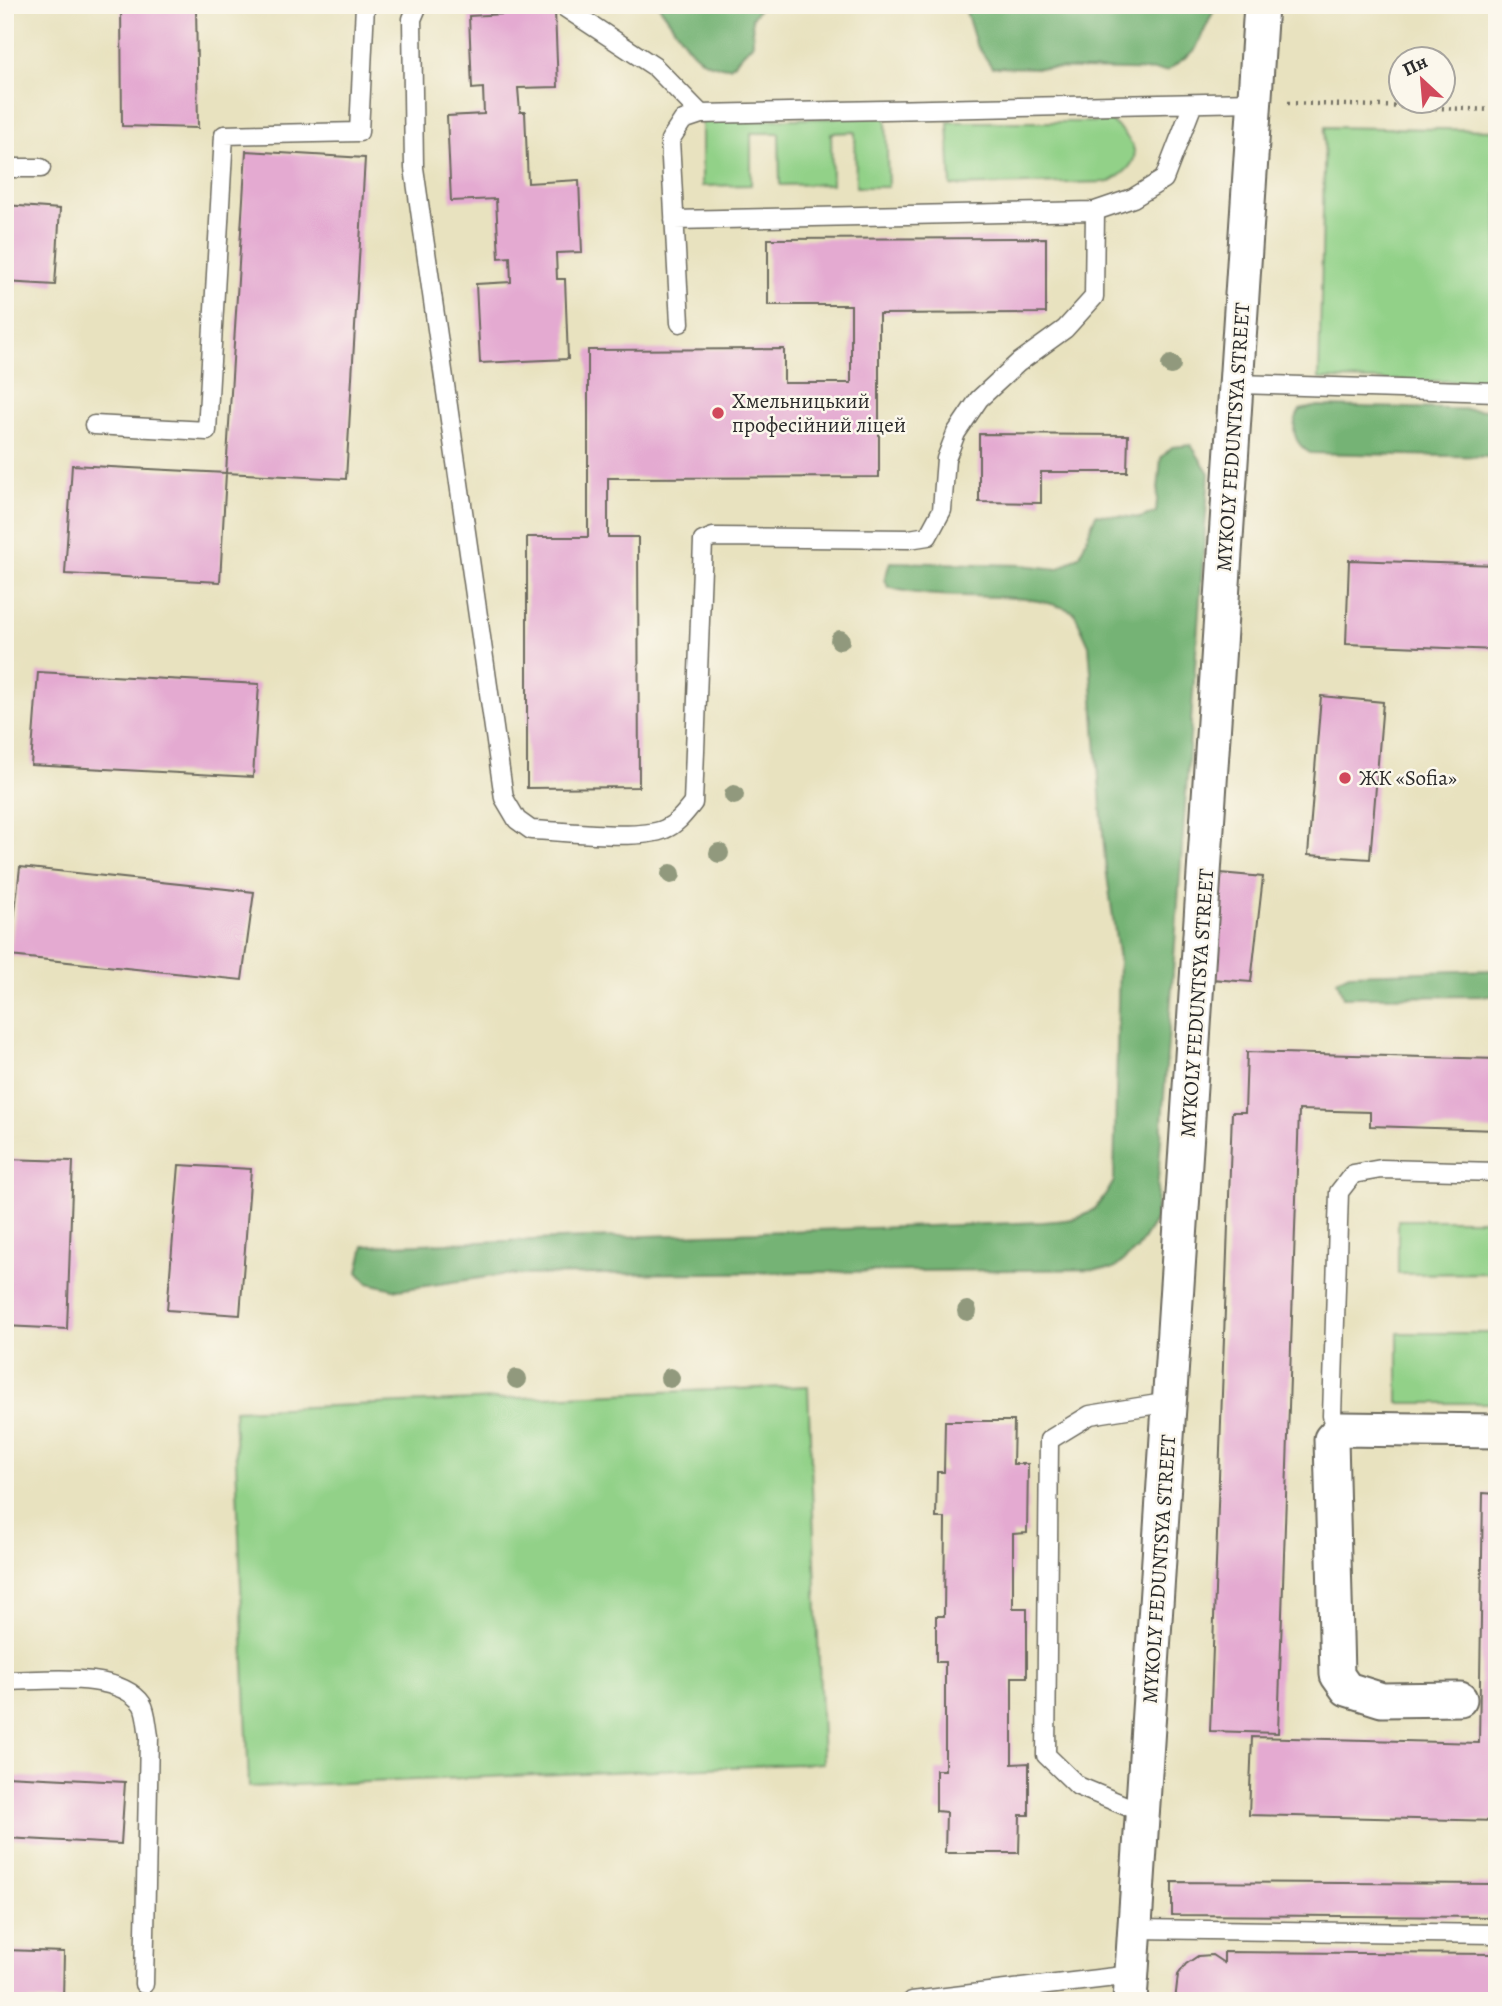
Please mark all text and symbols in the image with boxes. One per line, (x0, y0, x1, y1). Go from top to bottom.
north arrow (1386, 46, 1456, 116)
text: Пн (1398, 48, 1432, 83)
street label: MYKOLY FEDUNTSYA STREET (1210, 301, 1256, 572)
place label: Хмельницький професійний ліцей (732, 387, 906, 439)
marker: Хмельницький професійний ліцей (710, 405, 726, 421)
place label: ЖК «Sofia» (1359, 764, 1457, 792)
marker: ЖК «Sofia» (1337, 770, 1353, 786)
street label: MYKOLY FEDUNTSYA STREET (1174, 867, 1220, 1138)
street label: MYKOLY FEDUNTSYA STREET (1136, 1433, 1182, 1704)

